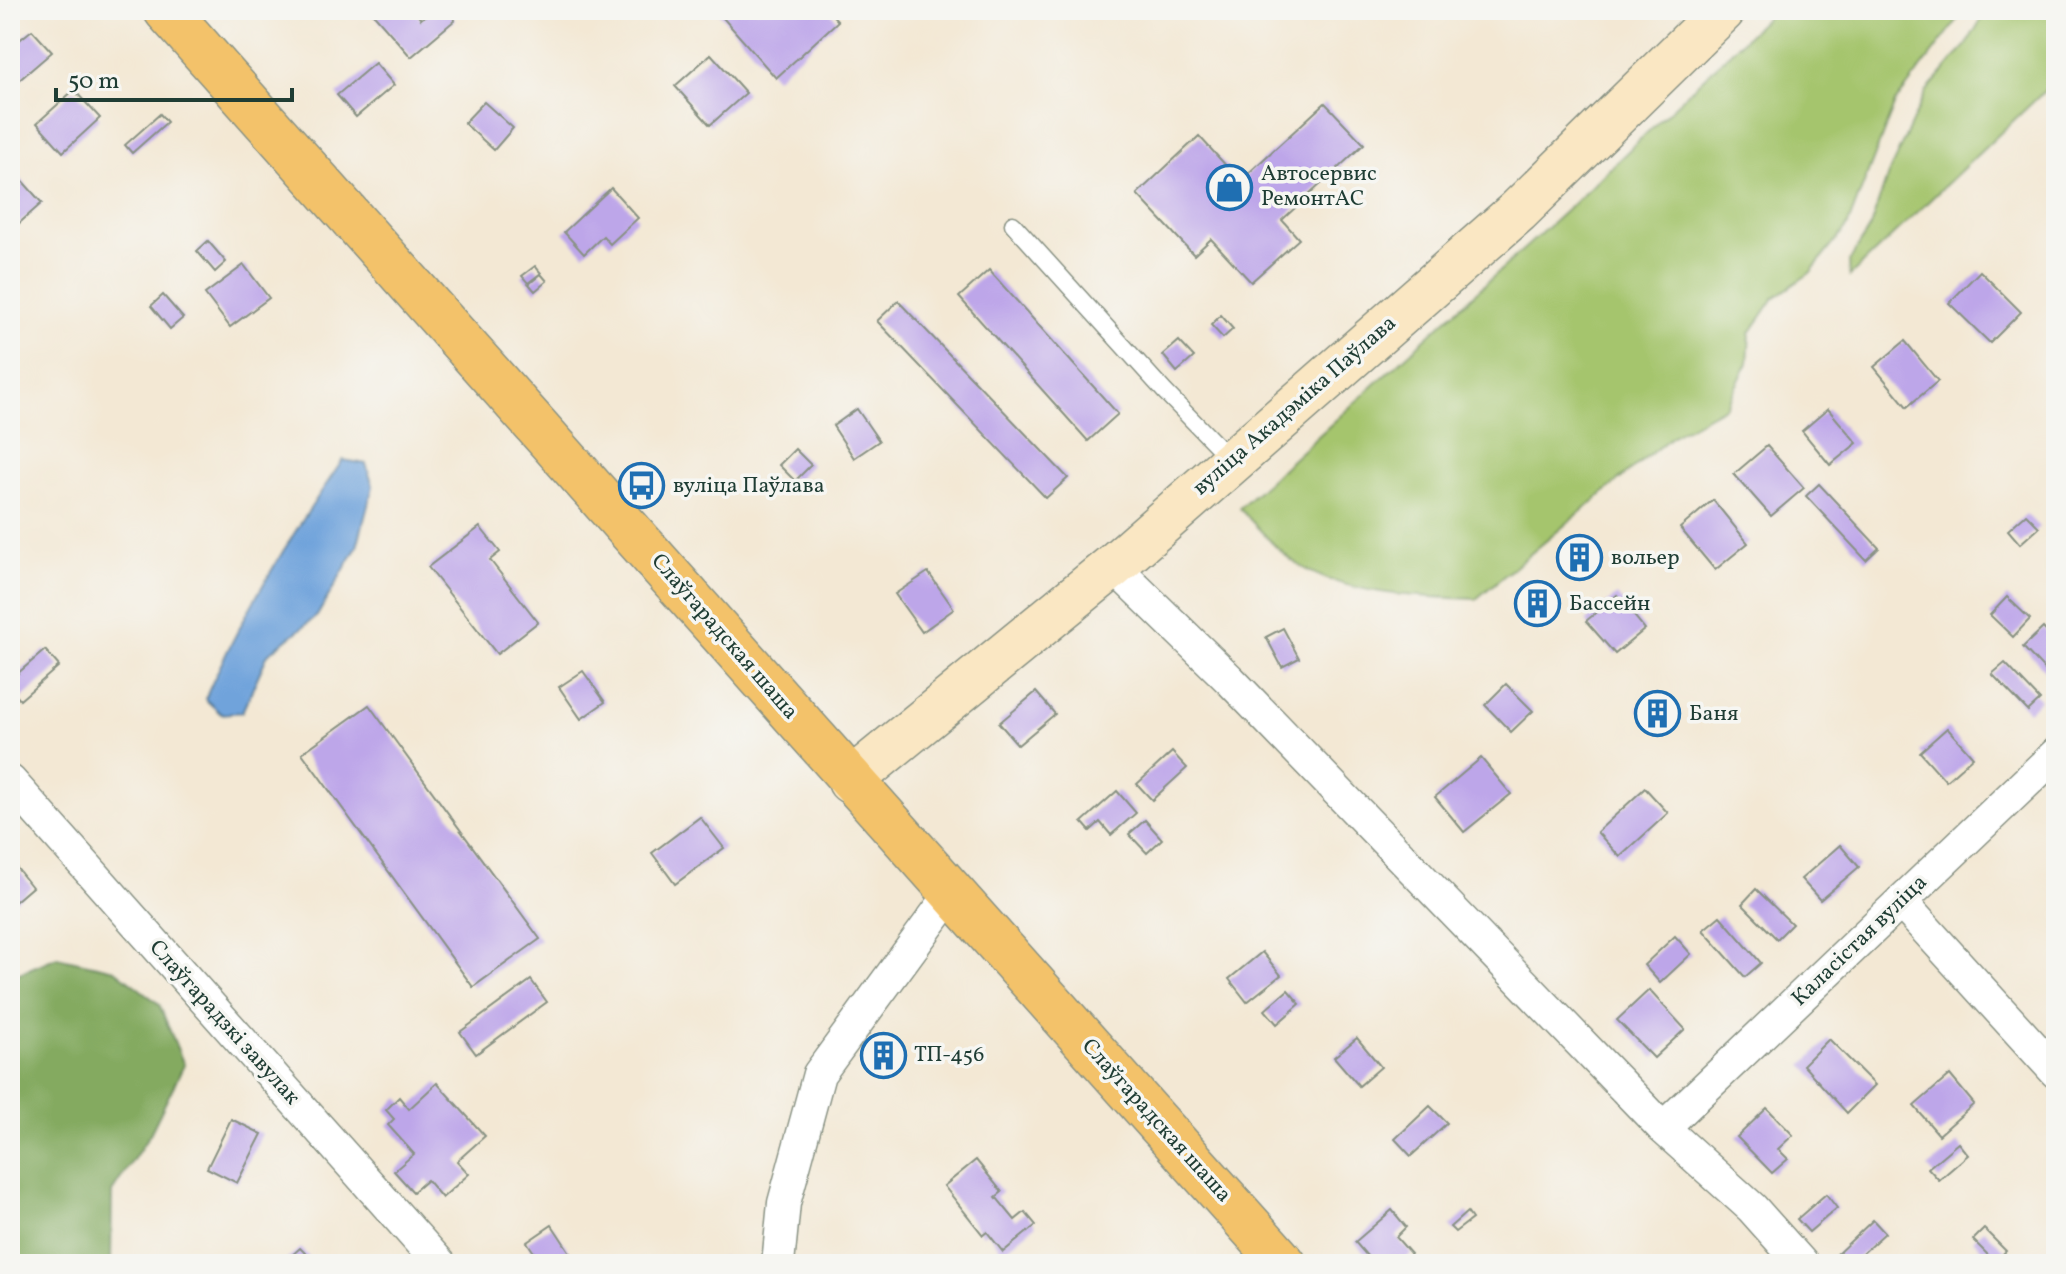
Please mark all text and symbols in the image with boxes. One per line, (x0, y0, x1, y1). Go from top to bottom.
scale bar (56, 52, 292, 102)
text: 50 m (68, 65, 120, 99)
place label: Автосервис РемонтАС (1261, 159, 1377, 215)
shop icon: Автосервис РемонтАС (1206, 163, 1254, 211)
street label: вуліца Акадэміка Паўлава (1186, 309, 1404, 503)
bus stop icon: вуліца Паўлава (618, 462, 666, 510)
place label: вуліца Паўлава (673, 471, 825, 502)
building icon: вольер (1556, 534, 1604, 582)
place label: вольер (1611, 543, 1680, 574)
street label: Слаўгарадская шаша (643, 547, 805, 727)
building icon: Бассейн (1514, 580, 1562, 628)
place label: Бассейн (1569, 589, 1650, 620)
building icon: Баня (1634, 690, 1682, 738)
place label: Баня (1689, 699, 1738, 730)
street label: Каласістая вуліца (1785, 868, 1935, 1014)
street label: Слаўгарадзкі завулак (141, 933, 307, 1113)
building icon: ТП-456 (859, 1031, 907, 1079)
street label: Слаўгарадская шаша (1074, 1032, 1238, 1210)
place label: ТП-456 (914, 1040, 984, 1071)

